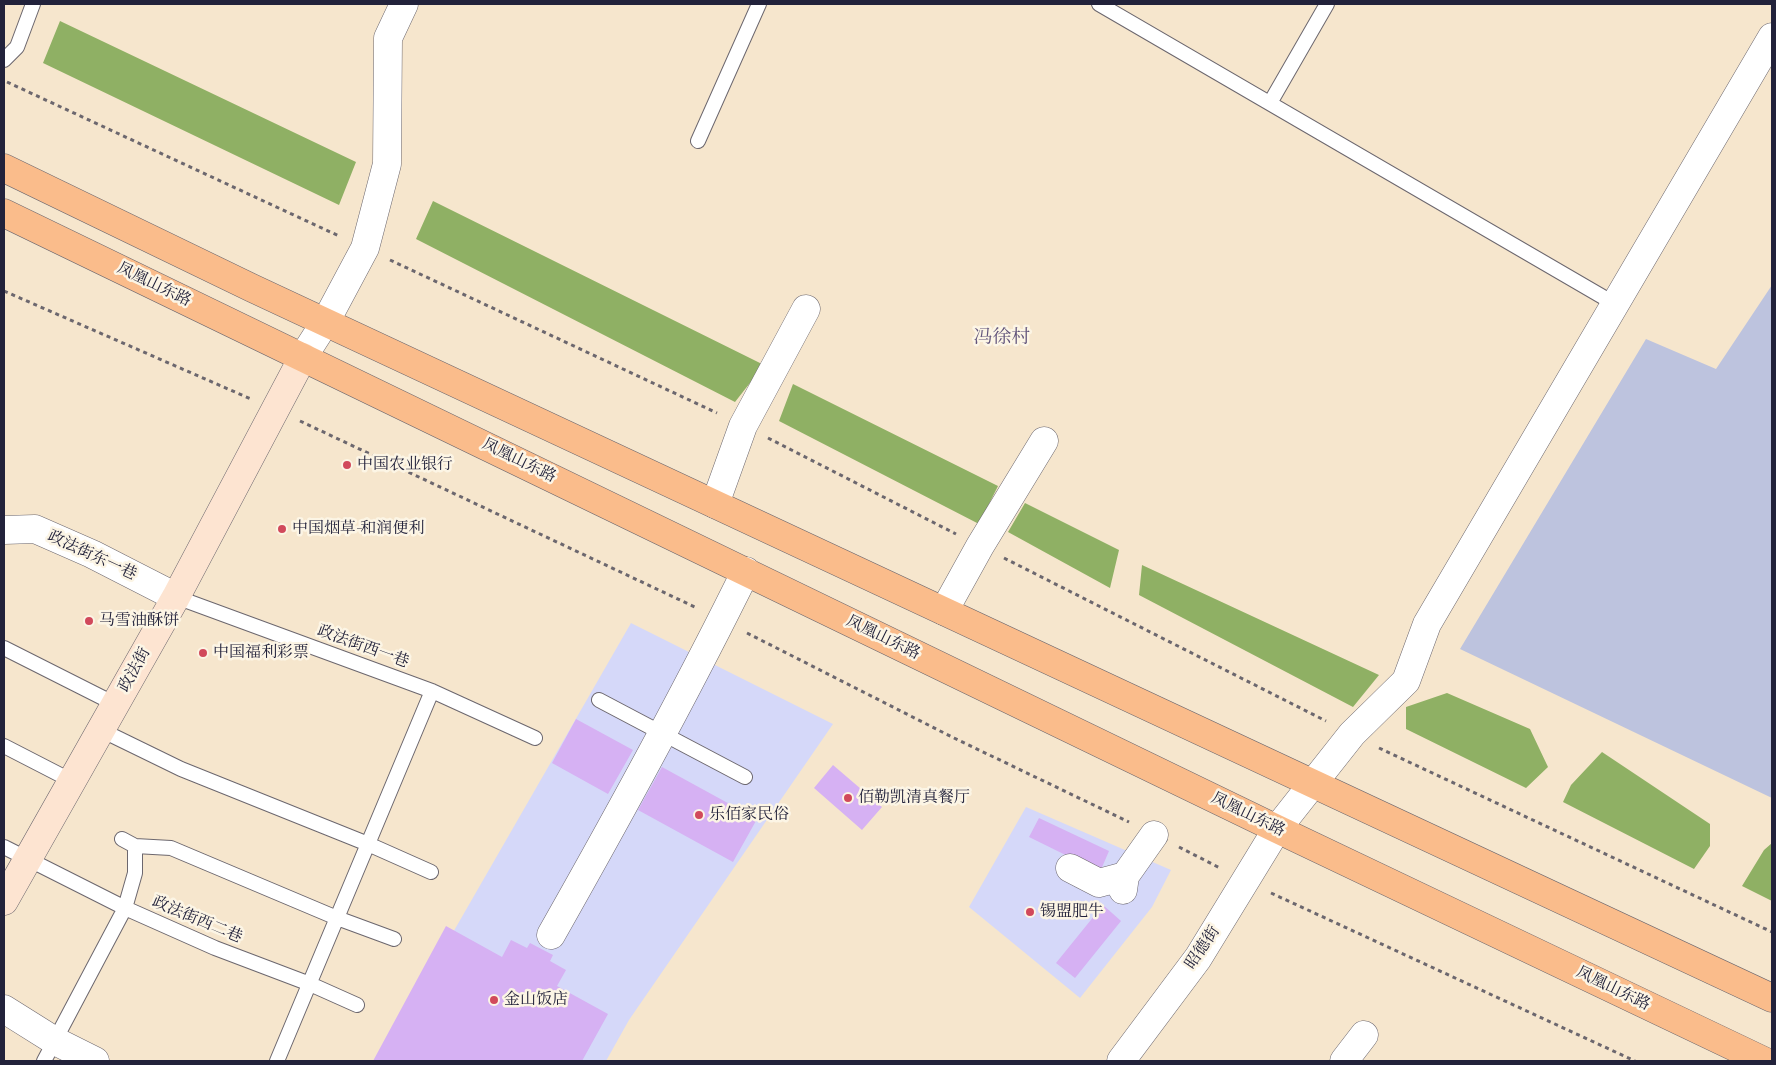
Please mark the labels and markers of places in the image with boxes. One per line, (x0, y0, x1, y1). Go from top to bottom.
place label: 中国农业银行 (357, 455, 453, 475)
marker: 中国农业银行 (341, 459, 353, 471)
place label: 中国烟草-和润便利 (292, 519, 424, 539)
marker: 中国烟草-和润便利 (276, 523, 288, 535)
place label: 马雪油酥饼 (99, 611, 179, 631)
marker: 马雪油酥饼 (83, 615, 95, 627)
place label: 中国福利彩票 (213, 643, 309, 663)
marker: 中国福利彩票 (197, 647, 209, 659)
place label: 佰勒凯清真餐厅 (858, 788, 970, 808)
marker: 佰勒凯清真餐厅 (842, 792, 854, 804)
place label: 乐佰家民俗 (709, 805, 789, 825)
marker: 乐佰家民俗 (693, 809, 705, 821)
place label: 锡盟肥牛 (1040, 902, 1104, 922)
marker: 锡盟肥牛 (1024, 906, 1036, 918)
place label: 金山饭店 (504, 990, 568, 1010)
marker: 金山饭店 (488, 994, 500, 1006)

